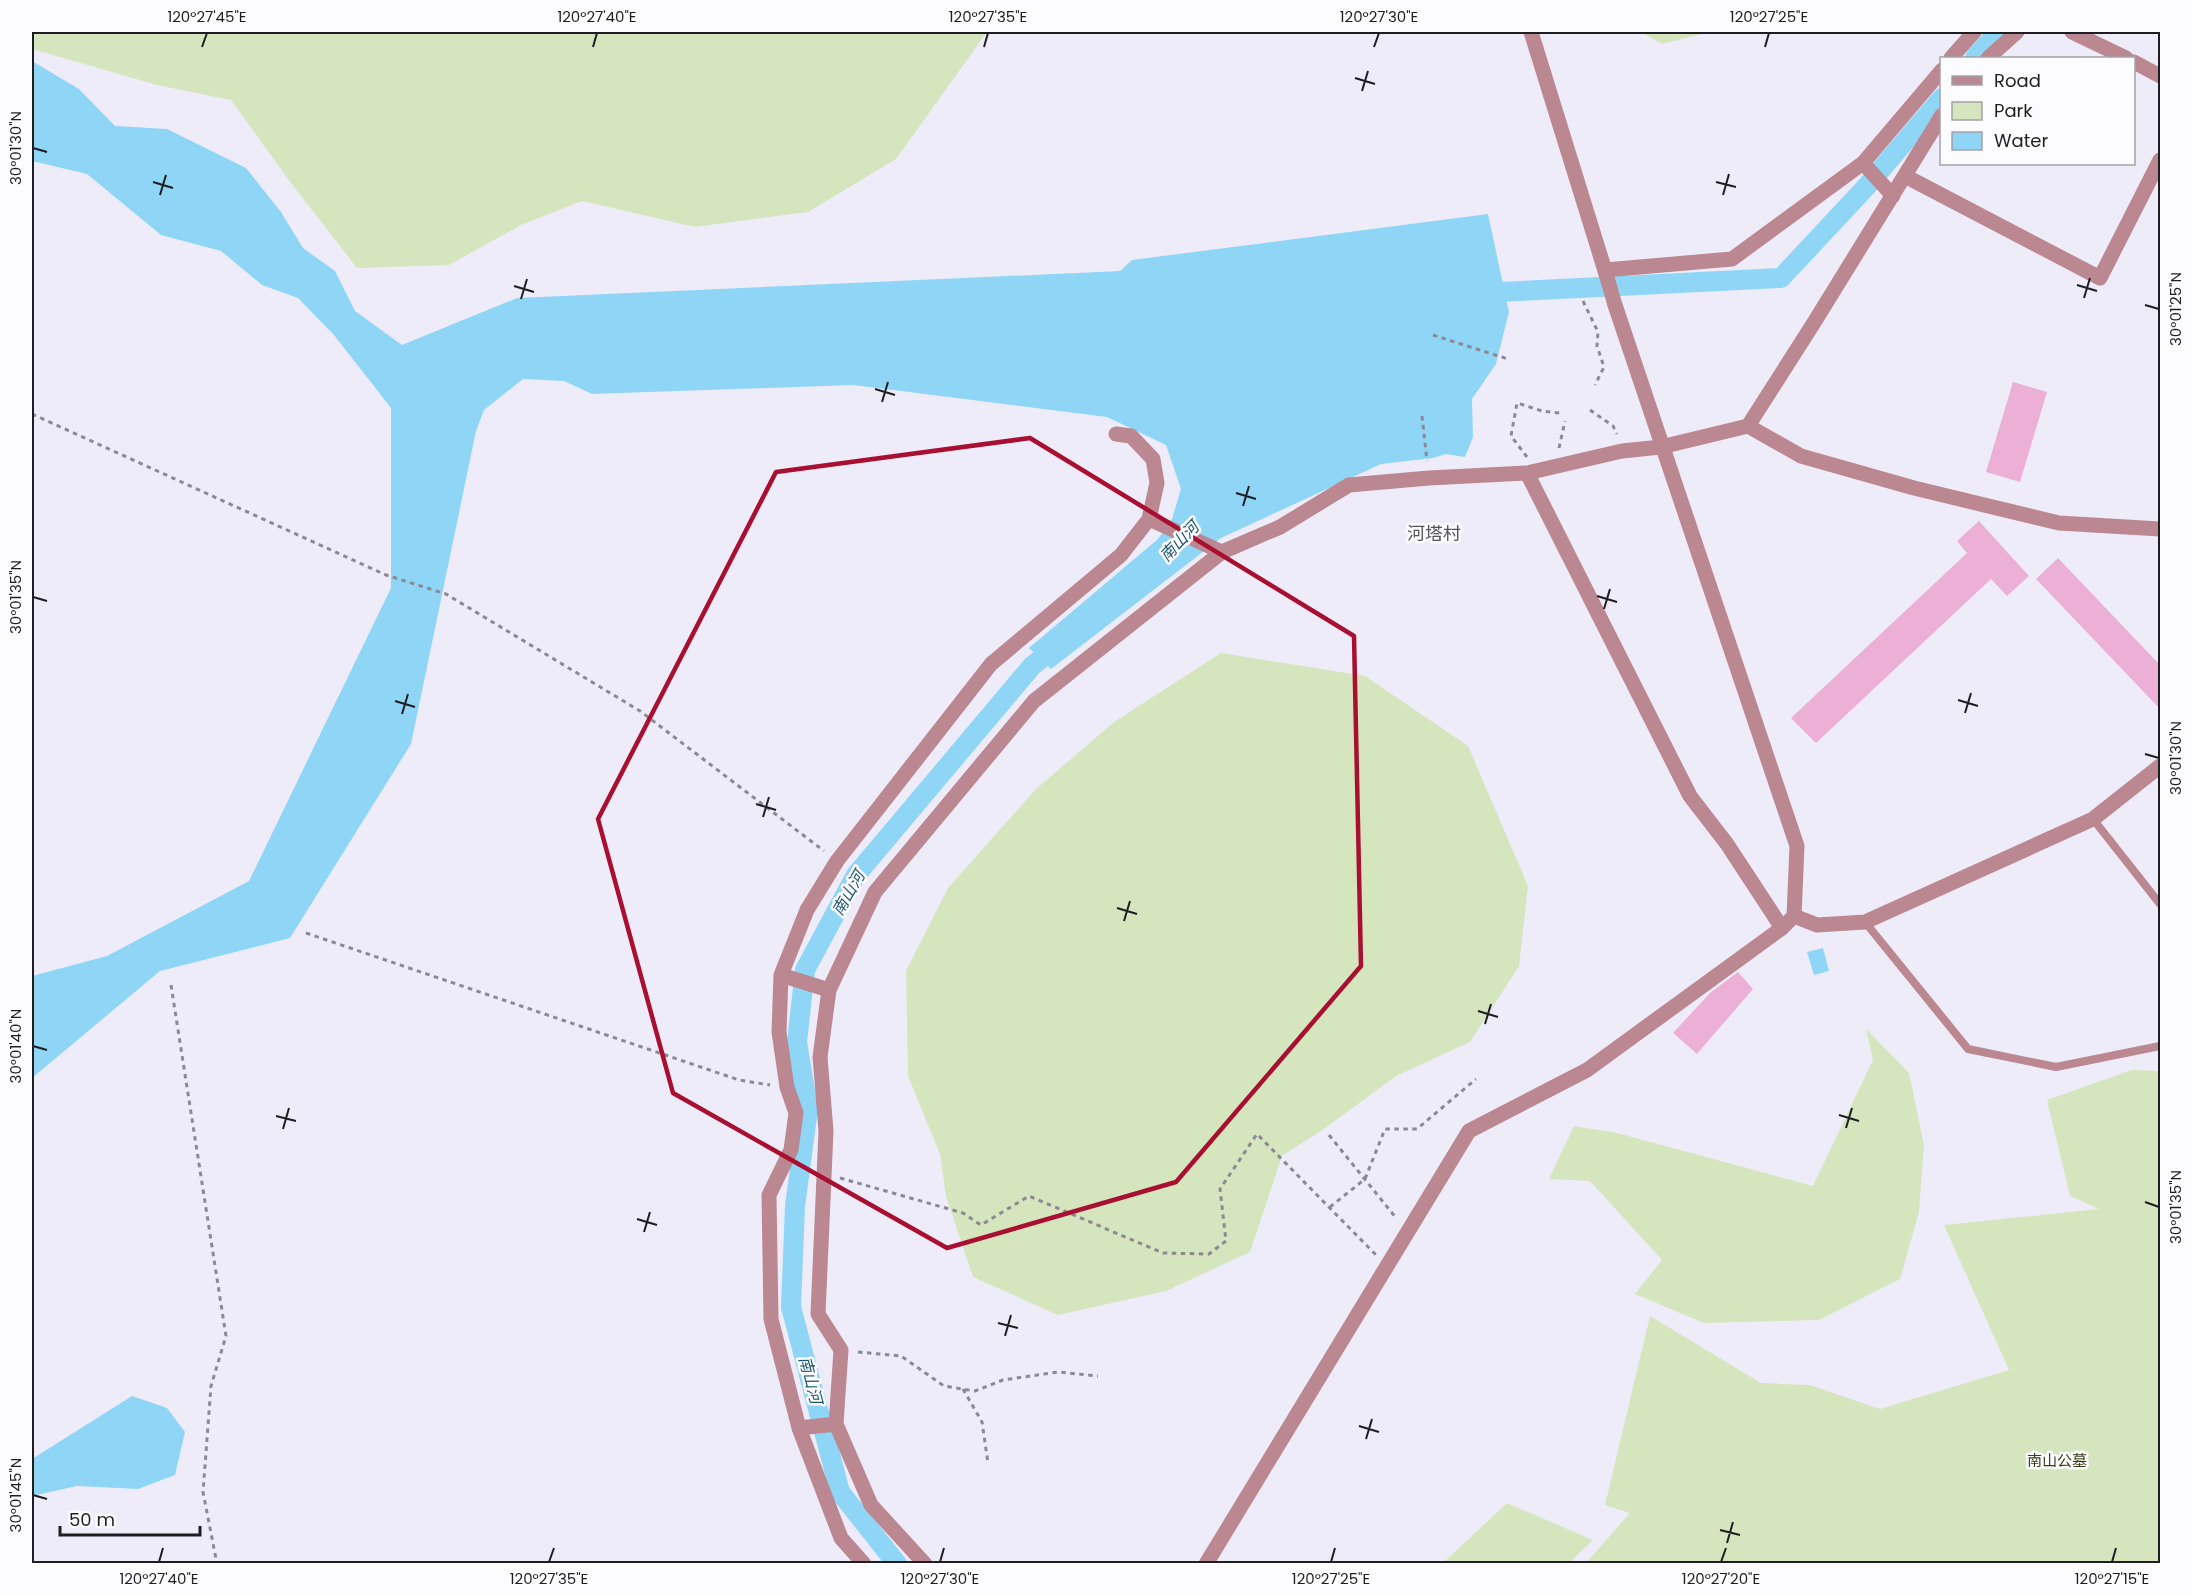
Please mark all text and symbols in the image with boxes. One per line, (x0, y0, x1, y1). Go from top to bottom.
text: 120°27'45"E (167, 6, 247, 27)
text: 120°27'40"E (557, 6, 637, 27)
text: 120°27'35"E (949, 6, 1027, 27)
text: 120°27'30"E (1340, 6, 1418, 27)
text: 120°27'25"E (1730, 6, 1808, 27)
legend (1940, 57, 2135, 165)
text: Road (1994, 68, 2041, 93)
text: Park (1994, 98, 2033, 123)
text: 30°01'30"N (5, 111, 26, 185)
text: Water (1994, 128, 2048, 153)
text: 30°01'25"N (2165, 272, 2186, 346)
water label: 南山河 (1154, 514, 1206, 567)
district label: 河塔村 (1407, 521, 1461, 546)
text: 30°01'35"N (5, 560, 26, 634)
text: 30°01'30"N (2165, 721, 2186, 795)
water label: 南山河 (826, 864, 872, 920)
text: 30°01'40"N (5, 1009, 26, 1083)
text: 30°01'35"N (2165, 1170, 2186, 1244)
water label: 南山河 (793, 1354, 829, 1409)
park label: 南山公墓 (2027, 1450, 2087, 1471)
text: 30°01'45"N (5, 1458, 26, 1532)
scale bar (60, 1499, 200, 1537)
text: 50 m (69, 1507, 115, 1532)
text: 120°27'40"E (119, 1568, 199, 1589)
text: 120°27'35"E (510, 1568, 588, 1589)
text: 120°27'30"E (901, 1568, 979, 1589)
text: 120°27'25"E (1292, 1568, 1370, 1589)
text: 120°27'20"E (1682, 1568, 1760, 1589)
text: 120°27'15"E (2075, 1568, 2149, 1589)

